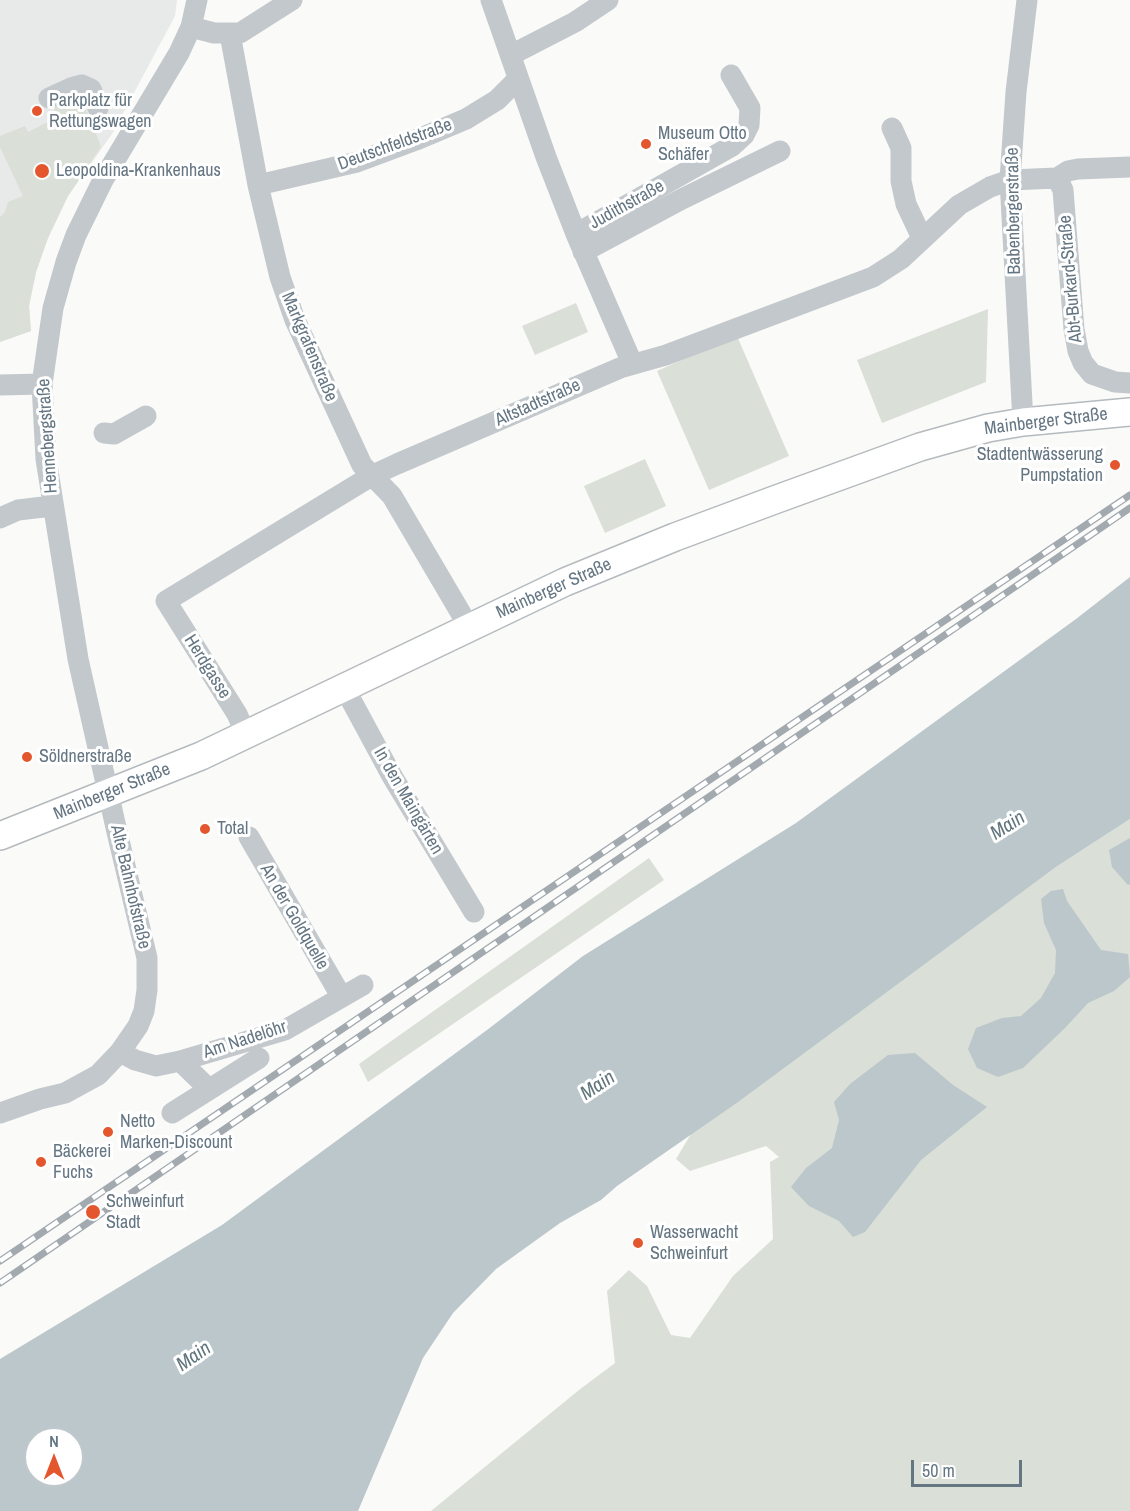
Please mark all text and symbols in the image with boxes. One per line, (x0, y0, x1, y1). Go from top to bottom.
place label: Parkplatz für Rettungswagen (49, 90, 152, 132)
marker: Parkplatz für Rettungswagen (30, 104, 44, 118)
street label: Deutschfeldstraße (335, 114, 455, 176)
place label: Museum Otto Schäfer (658, 123, 747, 166)
marker: Museum Otto Schäfer (639, 137, 653, 151)
street label: Babenbergerstraße (1002, 147, 1026, 275)
place label: Leopoldina-Krankenhaus (56, 160, 221, 182)
marker: Leopoldina-Krankenhaus (33, 162, 51, 180)
street label: Judithstraße (586, 176, 668, 234)
street label: Abt-Burkard-Straße (1055, 214, 1087, 344)
street label: Markgrafenstraße (276, 289, 342, 405)
street label: Altstadtstraße (492, 375, 584, 431)
street label: Hennebergstraße (33, 378, 63, 494)
street label: Mainberger Straße (983, 404, 1109, 440)
place label: Stadtentwässerung Pumpstation (977, 444, 1103, 486)
marker: Stadtentwässerung Pumpstation (1108, 458, 1122, 472)
street label: Mainberger Straße (493, 554, 615, 624)
street label: Herdgasse (179, 631, 235, 703)
street label: In den Maingärten (369, 744, 447, 858)
place label: Söldnerstraße (39, 746, 132, 768)
marker: Söldnerstraße (20, 750, 34, 764)
street label: Mainberger Straße (51, 759, 173, 825)
water label: Main (986, 806, 1030, 846)
place label: Total (217, 818, 248, 840)
marker: Total (198, 822, 212, 836)
street label: Alte Bahnhofstraße (105, 823, 155, 951)
street label: An der Goldquelle (255, 860, 333, 974)
street label: Am Nadelöhr (201, 1016, 289, 1064)
water label: Main (576, 1066, 620, 1106)
place label: Netto Marken-Discount (120, 1111, 232, 1154)
marker: Netto Marken-Discount (101, 1125, 115, 1139)
place label: Bäckerei Fuchs (53, 1141, 111, 1184)
marker: Bäckerei Fuchs (34, 1155, 48, 1169)
place label: Schweinfurt Stadt (106, 1191, 184, 1234)
marker: Schweinfurt Stadt (84, 1203, 102, 1221)
place label: Wasserwacht Schweinfurt (650, 1222, 738, 1264)
marker: Wasserwacht Schweinfurt (631, 1236, 645, 1250)
water label: Main (172, 1337, 216, 1377)
north arrow (24, 1427, 84, 1487)
text: N (49, 1430, 59, 1452)
scale bar (914, 1448, 1025, 1486)
text: 50 m (922, 1458, 955, 1483)

